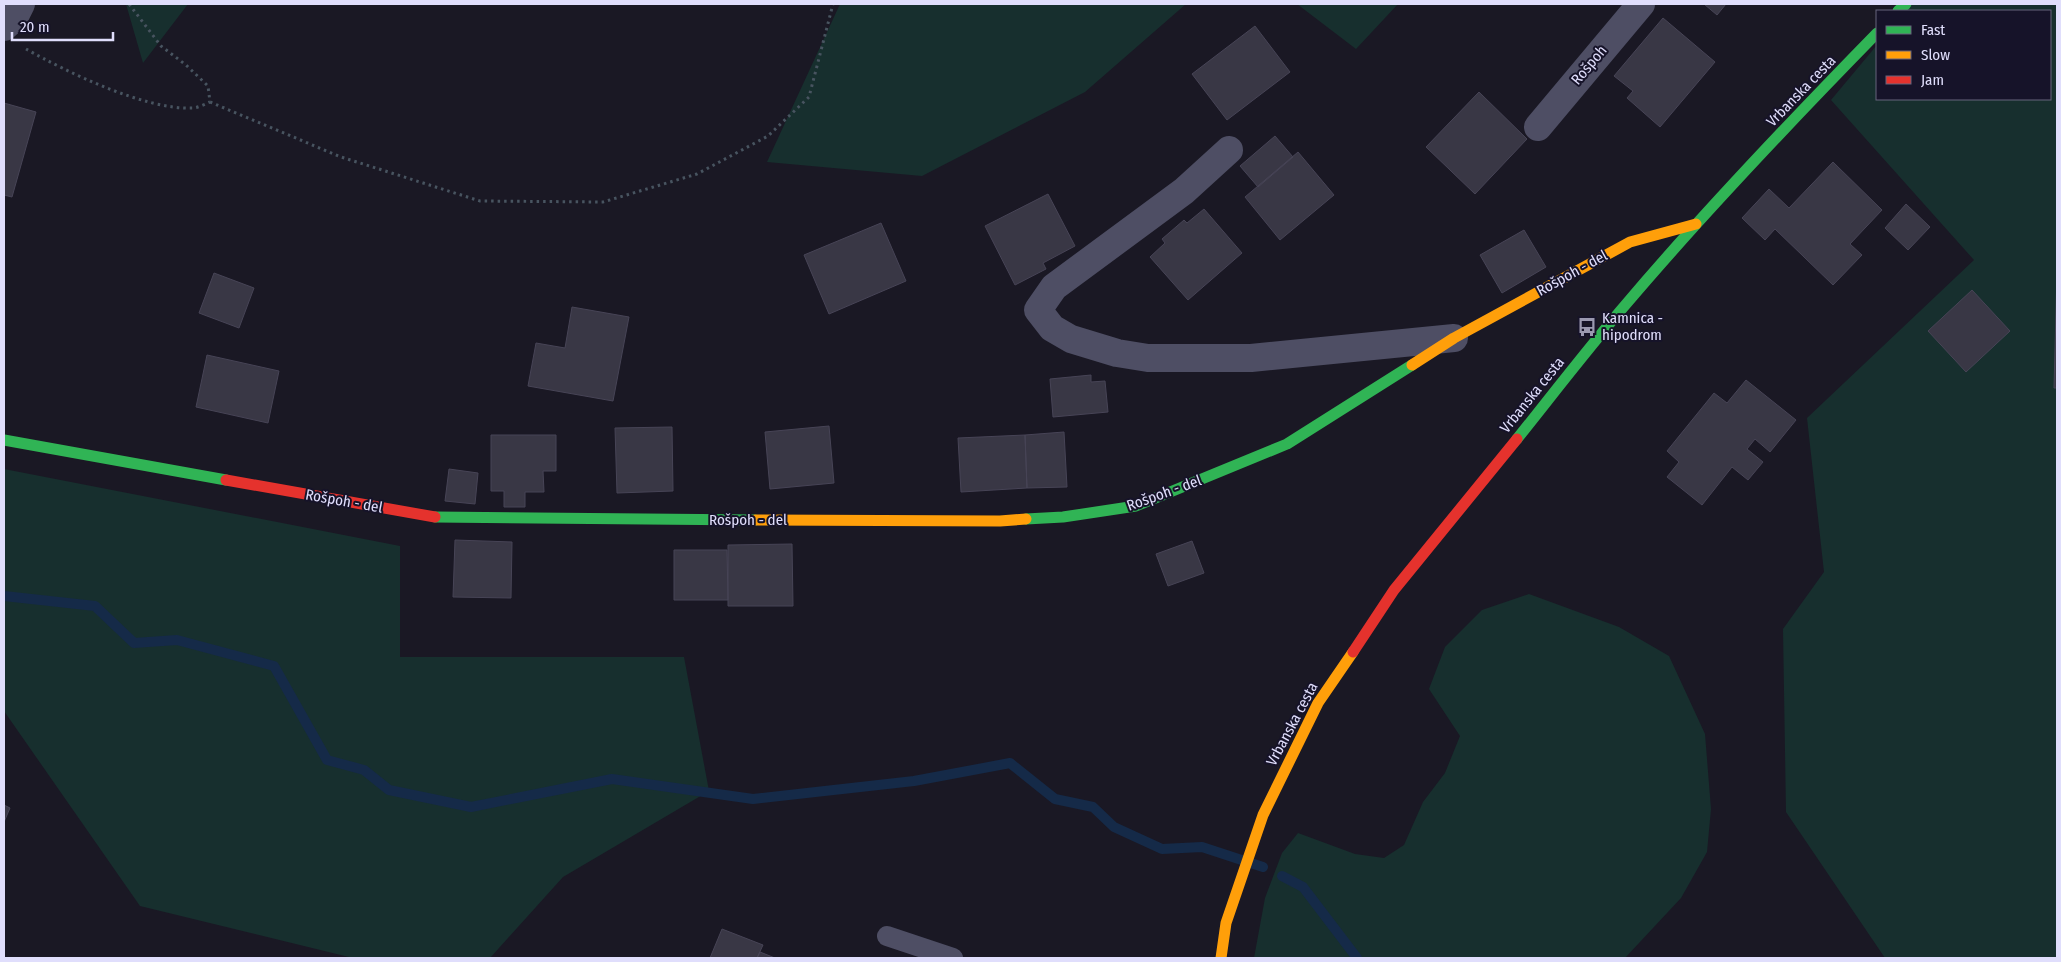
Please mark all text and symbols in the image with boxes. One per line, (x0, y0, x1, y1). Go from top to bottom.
scale bar (12, 10, 114, 42)
legend (1876, 10, 2051, 100)
text: 20 m (20, 18, 50, 36)
text: Fast (1921, 21, 1945, 39)
street label: Rošpoh (1567, 42, 1611, 88)
text: Slow (1921, 46, 1950, 64)
street label: Vrbanska cesta (1763, 52, 1839, 130)
text: Jam (1921, 71, 1944, 89)
street label: Rošpoh - del (1534, 246, 1611, 300)
place label: Kamnica - hipodrom (1602, 309, 1663, 344)
bus stop icon: Kamnica - hipodrom (1576, 316, 1598, 338)
street label: Vrbanska cesta (1496, 354, 1568, 436)
street label: Rošpoh - del (1124, 471, 1204, 515)
street label: Rošpoh - del (304, 485, 384, 517)
street label: Rošpoh - del (709, 511, 787, 529)
street label: Vrbanska cesta (1262, 679, 1322, 769)

